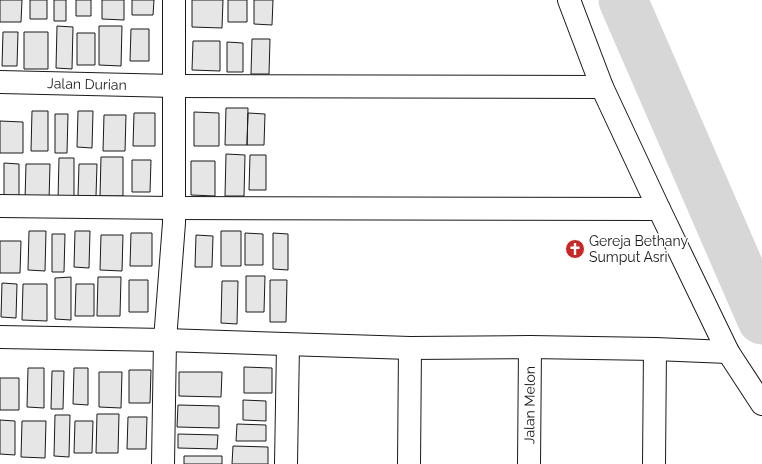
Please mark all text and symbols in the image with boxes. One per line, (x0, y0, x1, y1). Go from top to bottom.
street label: Jalan Durian (47, 75, 127, 93)
place label: Gereja Bethany Sumput Asri (589, 233, 688, 265)
church icon: Gereja Bethany Sumput Asri (564, 238, 586, 260)
street label: Jalan Melon (521, 366, 538, 444)

